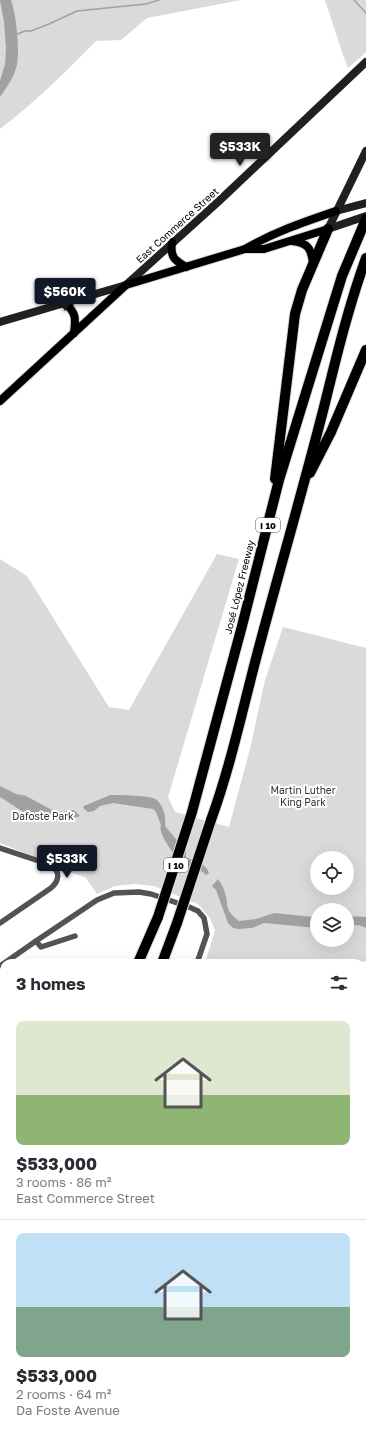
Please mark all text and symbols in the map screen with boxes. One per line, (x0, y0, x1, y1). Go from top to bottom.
pin: $533K (212, 133, 268, 167)
text: $533K (219, 138, 261, 154)
street label: East Commerce Street (133, 185, 221, 265)
pin: $560K (37, 278, 93, 312)
text: $560K (44, 283, 86, 299)
road number: I 10 (256, 518, 280, 532)
street label: José López Freeway (222, 538, 257, 635)
park label: Martin Luther King Park (270, 784, 336, 808)
park label: Dafoste Park (12, 810, 74, 822)
pin: $533K (39, 845, 95, 879)
text: $533K (46, 850, 88, 866)
map controls (310, 851, 354, 947)
button: locate (310, 851, 354, 895)
road number: I 10 (164, 858, 188, 872)
button: layers (310, 903, 354, 947)
icon: filters (328, 972, 350, 994)
text: 3 homes (16, 973, 86, 994)
icon: home (147, 1047, 219, 1119)
text: $533,000 (16, 1153, 97, 1174)
text: 3 rooms · 86 m² (16, 1174, 111, 1190)
text: East Commerce Street (16, 1190, 155, 1206)
icon: home (147, 1259, 219, 1331)
text: $533,000 (16, 1365, 97, 1386)
text: 2 rooms · 64 m² (16, 1386, 111, 1402)
text: Da Foste Avenue (16, 1402, 120, 1418)

